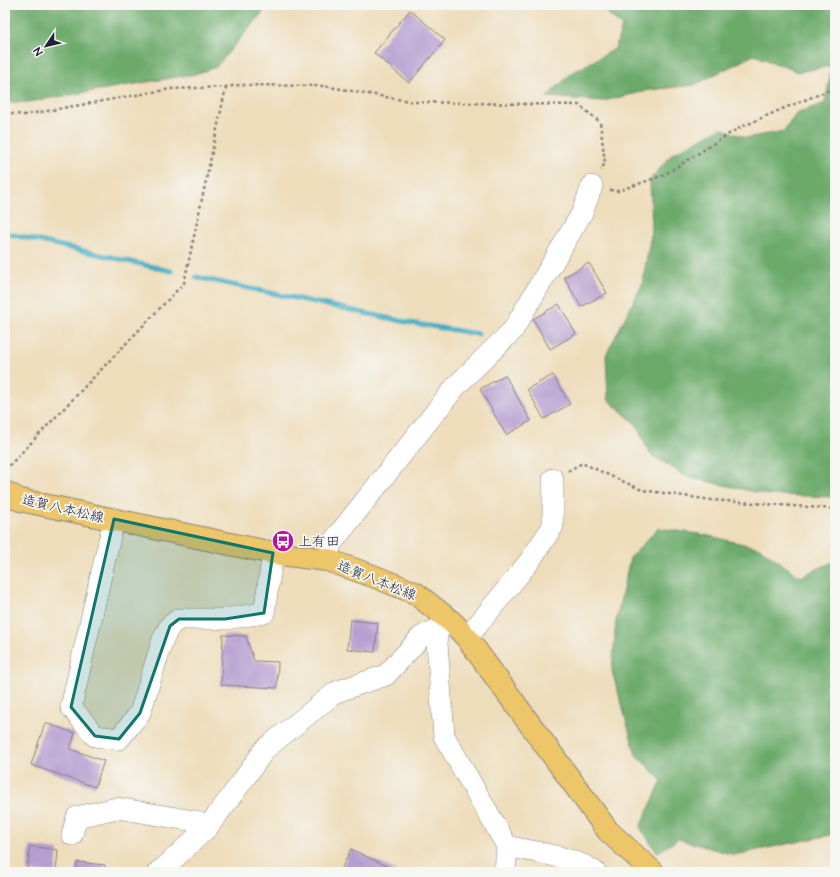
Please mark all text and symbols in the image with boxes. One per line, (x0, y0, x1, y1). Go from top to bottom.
north arrow (26, 26, 66, 66)
text: N (30, 44, 46, 59)
street label: 造賀八本松線 (20, 490, 106, 528)
bus stop icon: 上有田 (270, 528, 296, 554)
place label: 上有田 (298, 532, 340, 552)
street label: 造賀八本松線 (334, 556, 419, 606)

